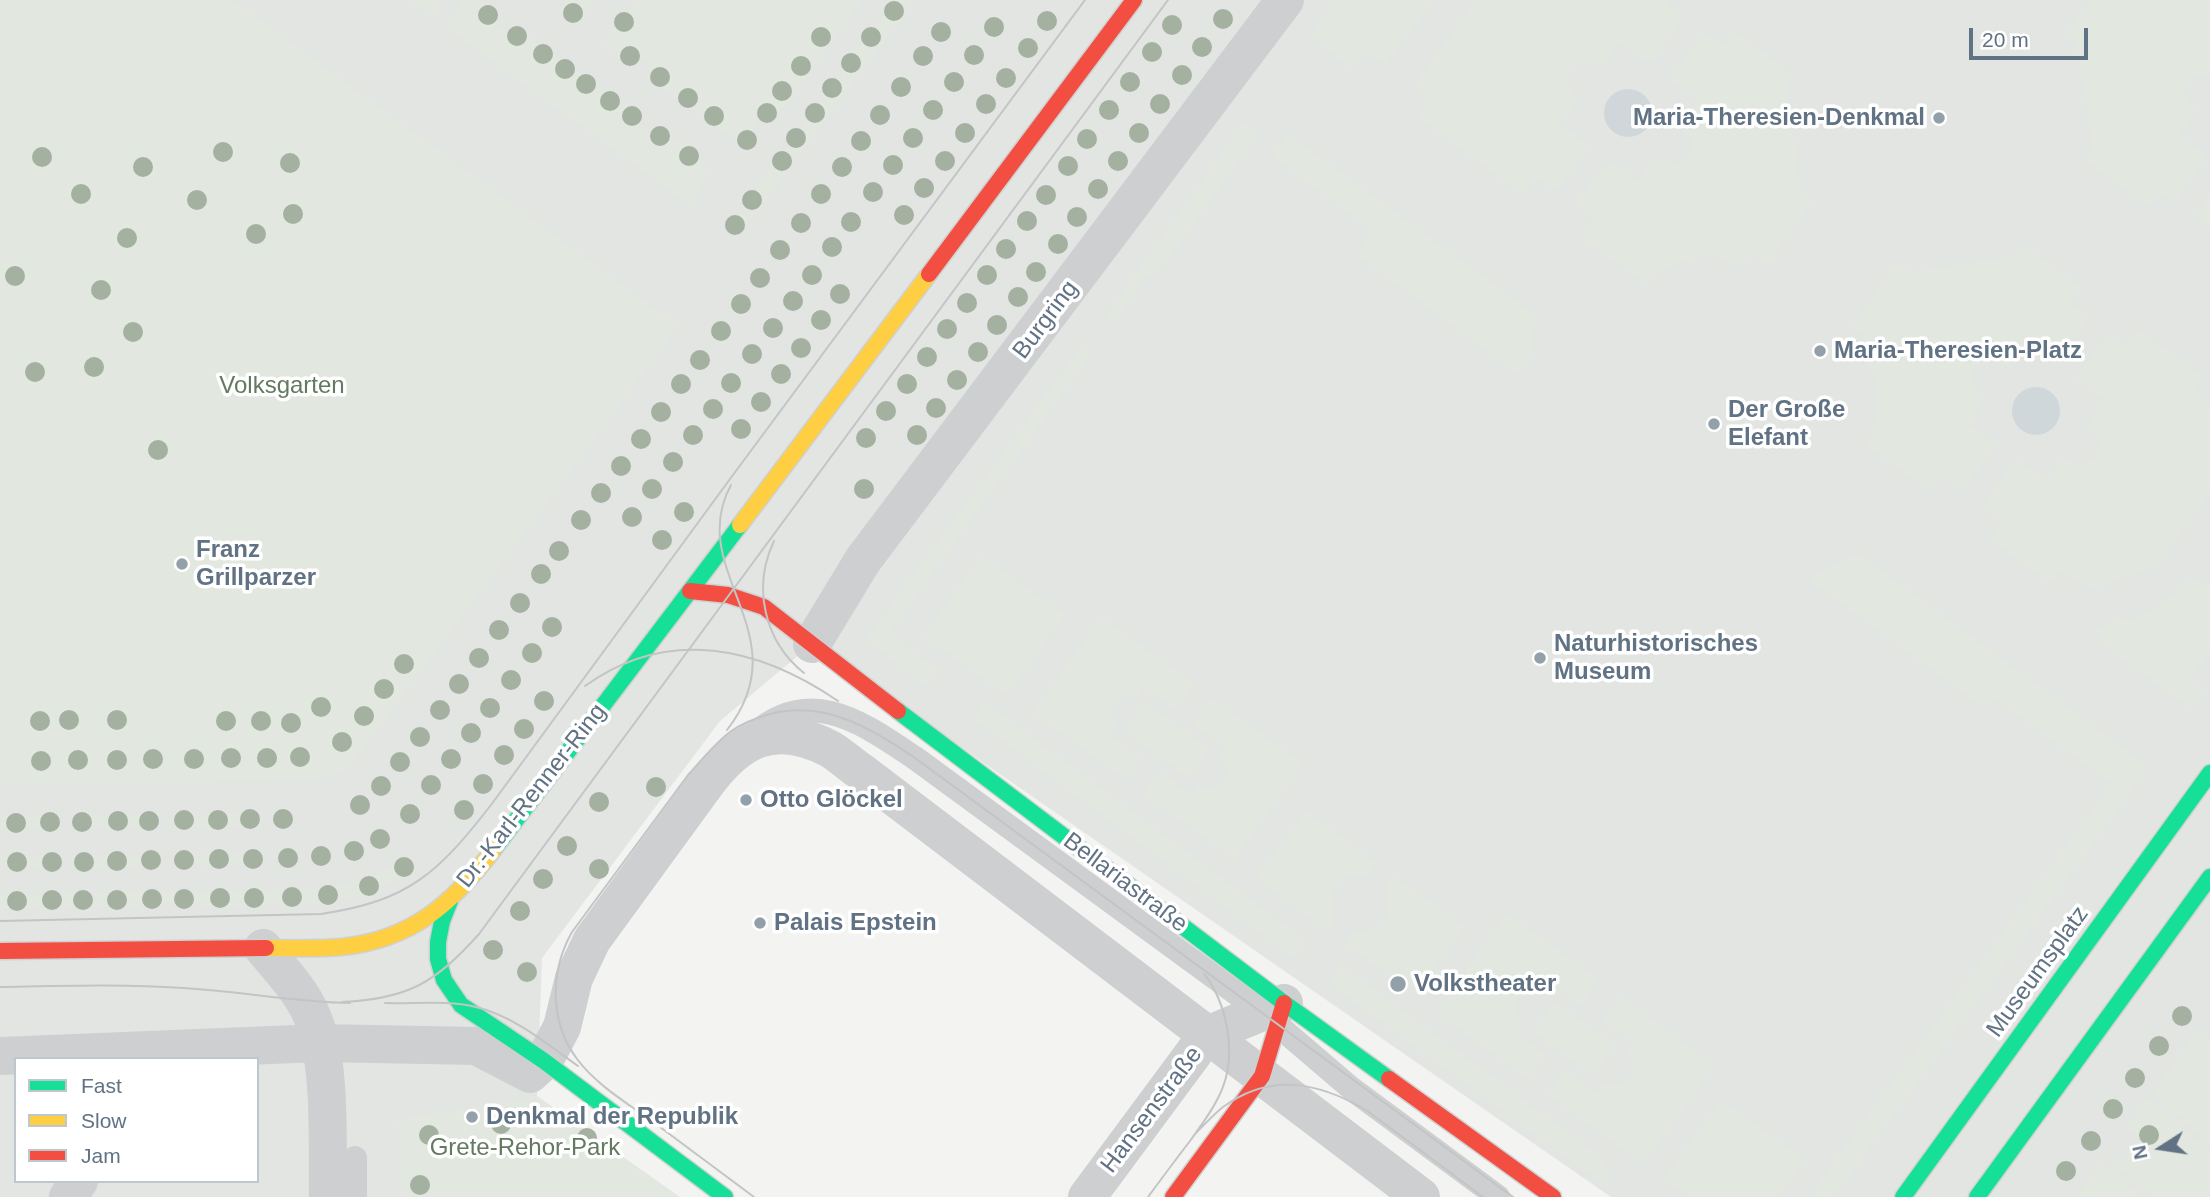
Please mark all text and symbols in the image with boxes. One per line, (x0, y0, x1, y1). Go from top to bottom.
scale bar (1972, 14, 2091, 58)
text: 20 m (1982, 28, 2029, 51)
place label: Maria-Theresien-Denkmal (1633, 104, 1925, 132)
marker: Maria-Theresien-Denkmal (1931, 110, 1947, 126)
street label: Burgring (1007, 275, 1085, 365)
place label: Maria-Theresien-Platz (1834, 337, 2082, 365)
marker: Maria-Theresien-Platz (1812, 343, 1828, 359)
park label: Volksgarten (219, 372, 345, 400)
place label: Der Große Elefant (1728, 396, 1845, 452)
marker: Der Große Elefant (1706, 416, 1722, 432)
place label: Franz Grillparzer (196, 536, 316, 592)
marker: Franz Grillparzer (174, 556, 190, 572)
place label: Naturhistorisches Museum (1554, 630, 1758, 686)
marker: Naturhistorisches Museum (1532, 650, 1548, 666)
street label: Dr.-Karl-Renner-Ring (451, 698, 613, 894)
place label: Otto Glöckel (760, 786, 903, 814)
marker: Otto Glöckel (738, 792, 754, 808)
street label: Bellariastraße (1057, 827, 1193, 939)
street label: Museumsplatz (1981, 901, 2095, 1043)
place label: Palais Epstein (774, 909, 937, 937)
marker: Palais Epstein (752, 915, 768, 931)
place label: Volkstheater (1414, 970, 1556, 998)
marker: Volkstheater (1388, 974, 1408, 994)
street label: Hansenstraße (1095, 1041, 1209, 1179)
legend (14, 1057, 259, 1183)
text: Fast (81, 1074, 122, 1097)
place label: Denkmal der Republik (486, 1103, 738, 1131)
text: Slow (81, 1109, 127, 1132)
marker: Denkmal der Republik (464, 1109, 480, 1125)
north arrow (2126, 1113, 2196, 1183)
park label: Grete-Rehor-Park (430, 1134, 620, 1162)
text: Jam (81, 1144, 121, 1167)
text: N (2128, 1144, 2152, 1161)

